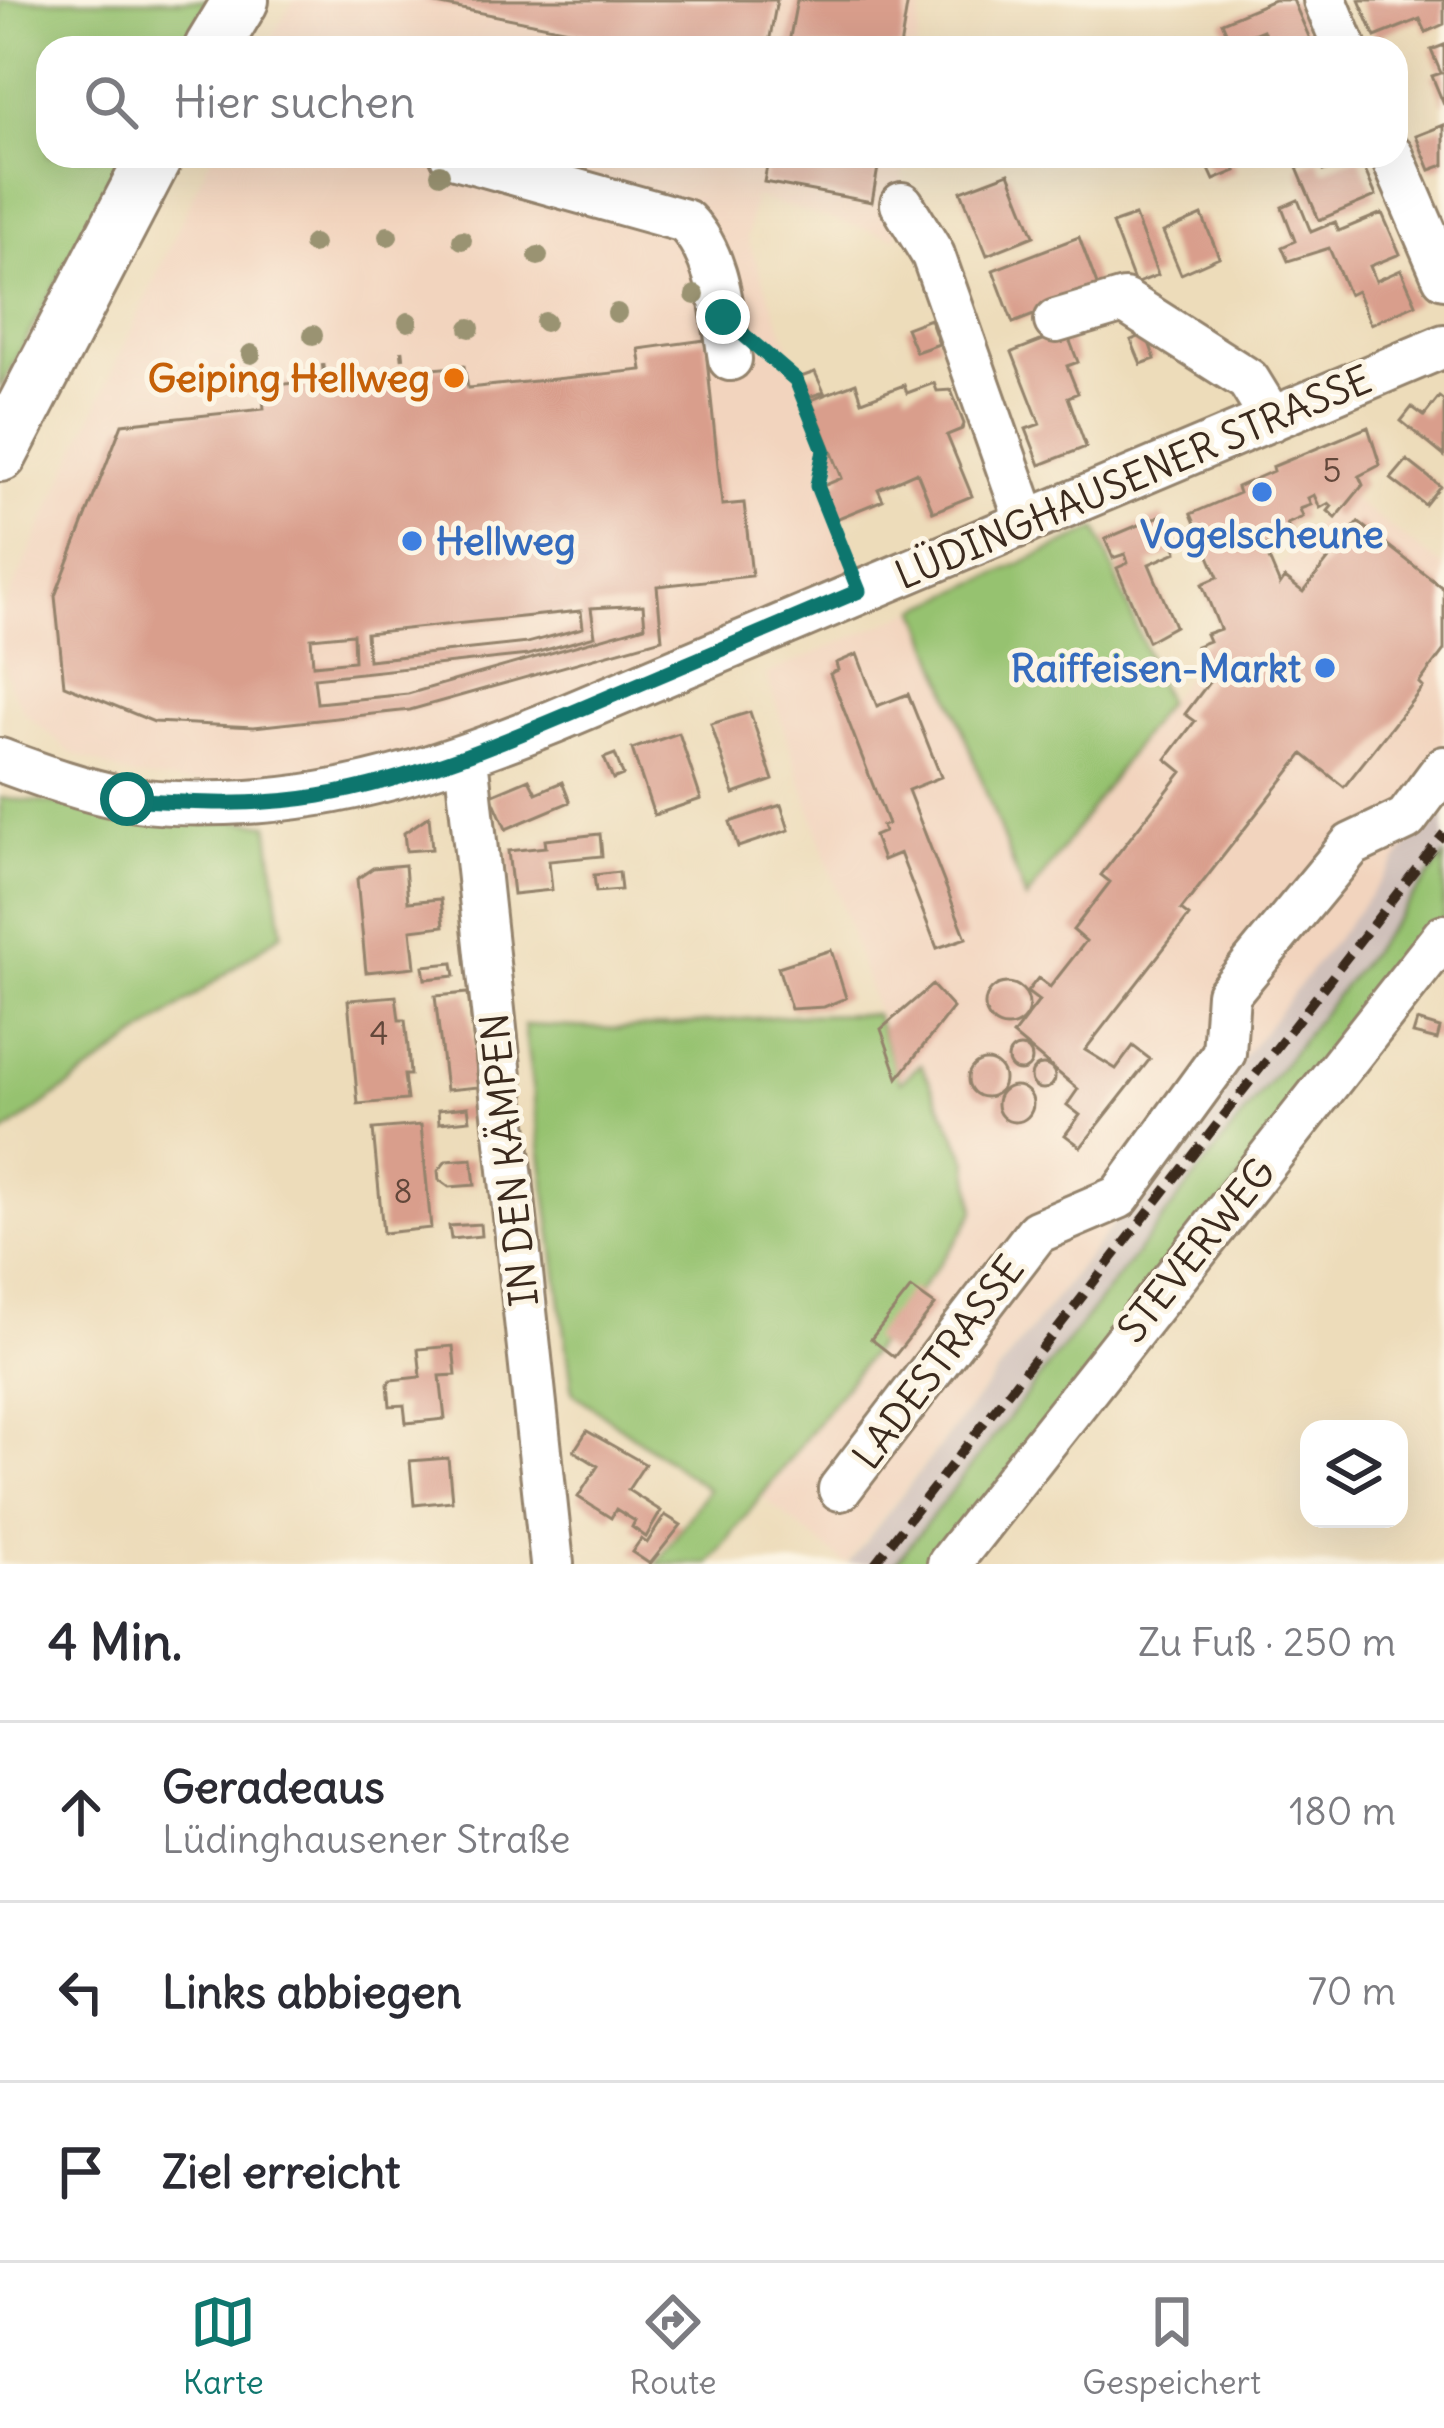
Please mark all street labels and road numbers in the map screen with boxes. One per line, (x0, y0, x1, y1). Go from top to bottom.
street label: LÜDINGHAUSENER STRASSE (888, 355, 1379, 600)
street label: IN DEN KÄMPEN (470, 1011, 549, 1309)
street label: STEVERWEG (1107, 1148, 1286, 1352)
street label: LADESTRASSE (842, 1246, 1035, 1479)

